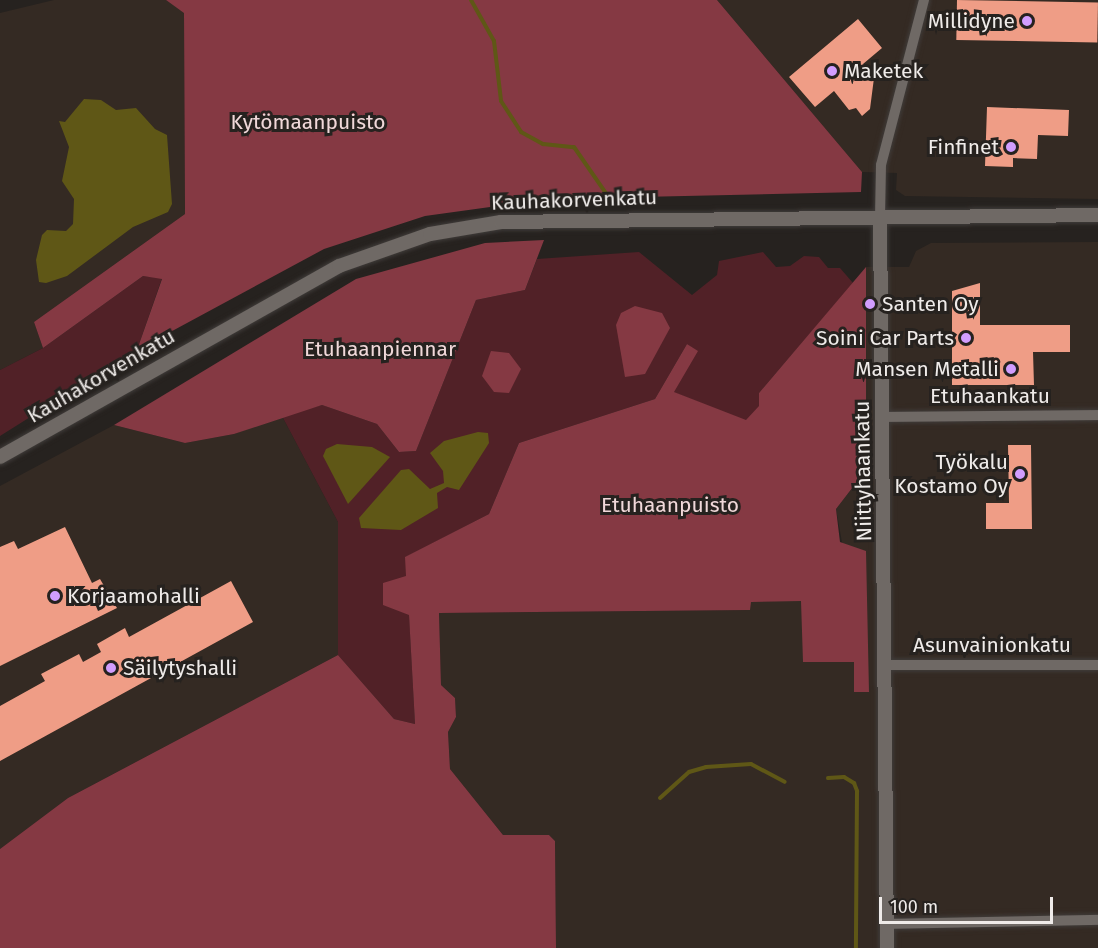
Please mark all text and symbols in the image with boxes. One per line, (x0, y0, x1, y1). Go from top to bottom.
place label: Millidyne (928, 8, 1015, 34)
marker: Millidyne (1020, 14, 1034, 28)
place label: Maketek (844, 58, 923, 84)
marker: Maketek (825, 64, 839, 78)
park label: Kytömaanpuisto (230, 109, 386, 135)
place label: Finfinet (928, 134, 999, 160)
marker: Finfinet (1004, 140, 1018, 154)
street label: Kauhakorvenkatu (491, 185, 657, 215)
place label: Santen Oy (882, 291, 979, 317)
marker: Santen Oy (863, 297, 877, 311)
street label: Kauhakorvenkatu (23, 324, 179, 428)
place label: Soini Car Parts (816, 325, 954, 351)
marker: Soini Car Parts (959, 331, 973, 345)
park label: Etuhaanpiennar (304, 336, 456, 362)
place label: Mansen Metalli (855, 356, 999, 382)
marker: Mansen Metalli (1004, 362, 1018, 376)
street label: Etuhaankatu (930, 383, 1050, 409)
street label: Niittyhaankatu (849, 400, 877, 542)
place label: Työkalu Kostamo Oy (894, 449, 1008, 499)
marker: Työkalu Kostamo Oy (1013, 467, 1027, 481)
park label: Etuhaanpuisto (601, 492, 739, 518)
place label: Korjaamohalli (67, 583, 200, 609)
marker: Korjaamohalli (48, 589, 62, 603)
street label: Asunvainionkatu (913, 632, 1071, 658)
place label: Säilytyshalli (123, 655, 237, 681)
marker: Säilytyshalli (104, 661, 118, 675)
scale bar (882, 885, 1056, 923)
text: 100 m (890, 896, 938, 918)

